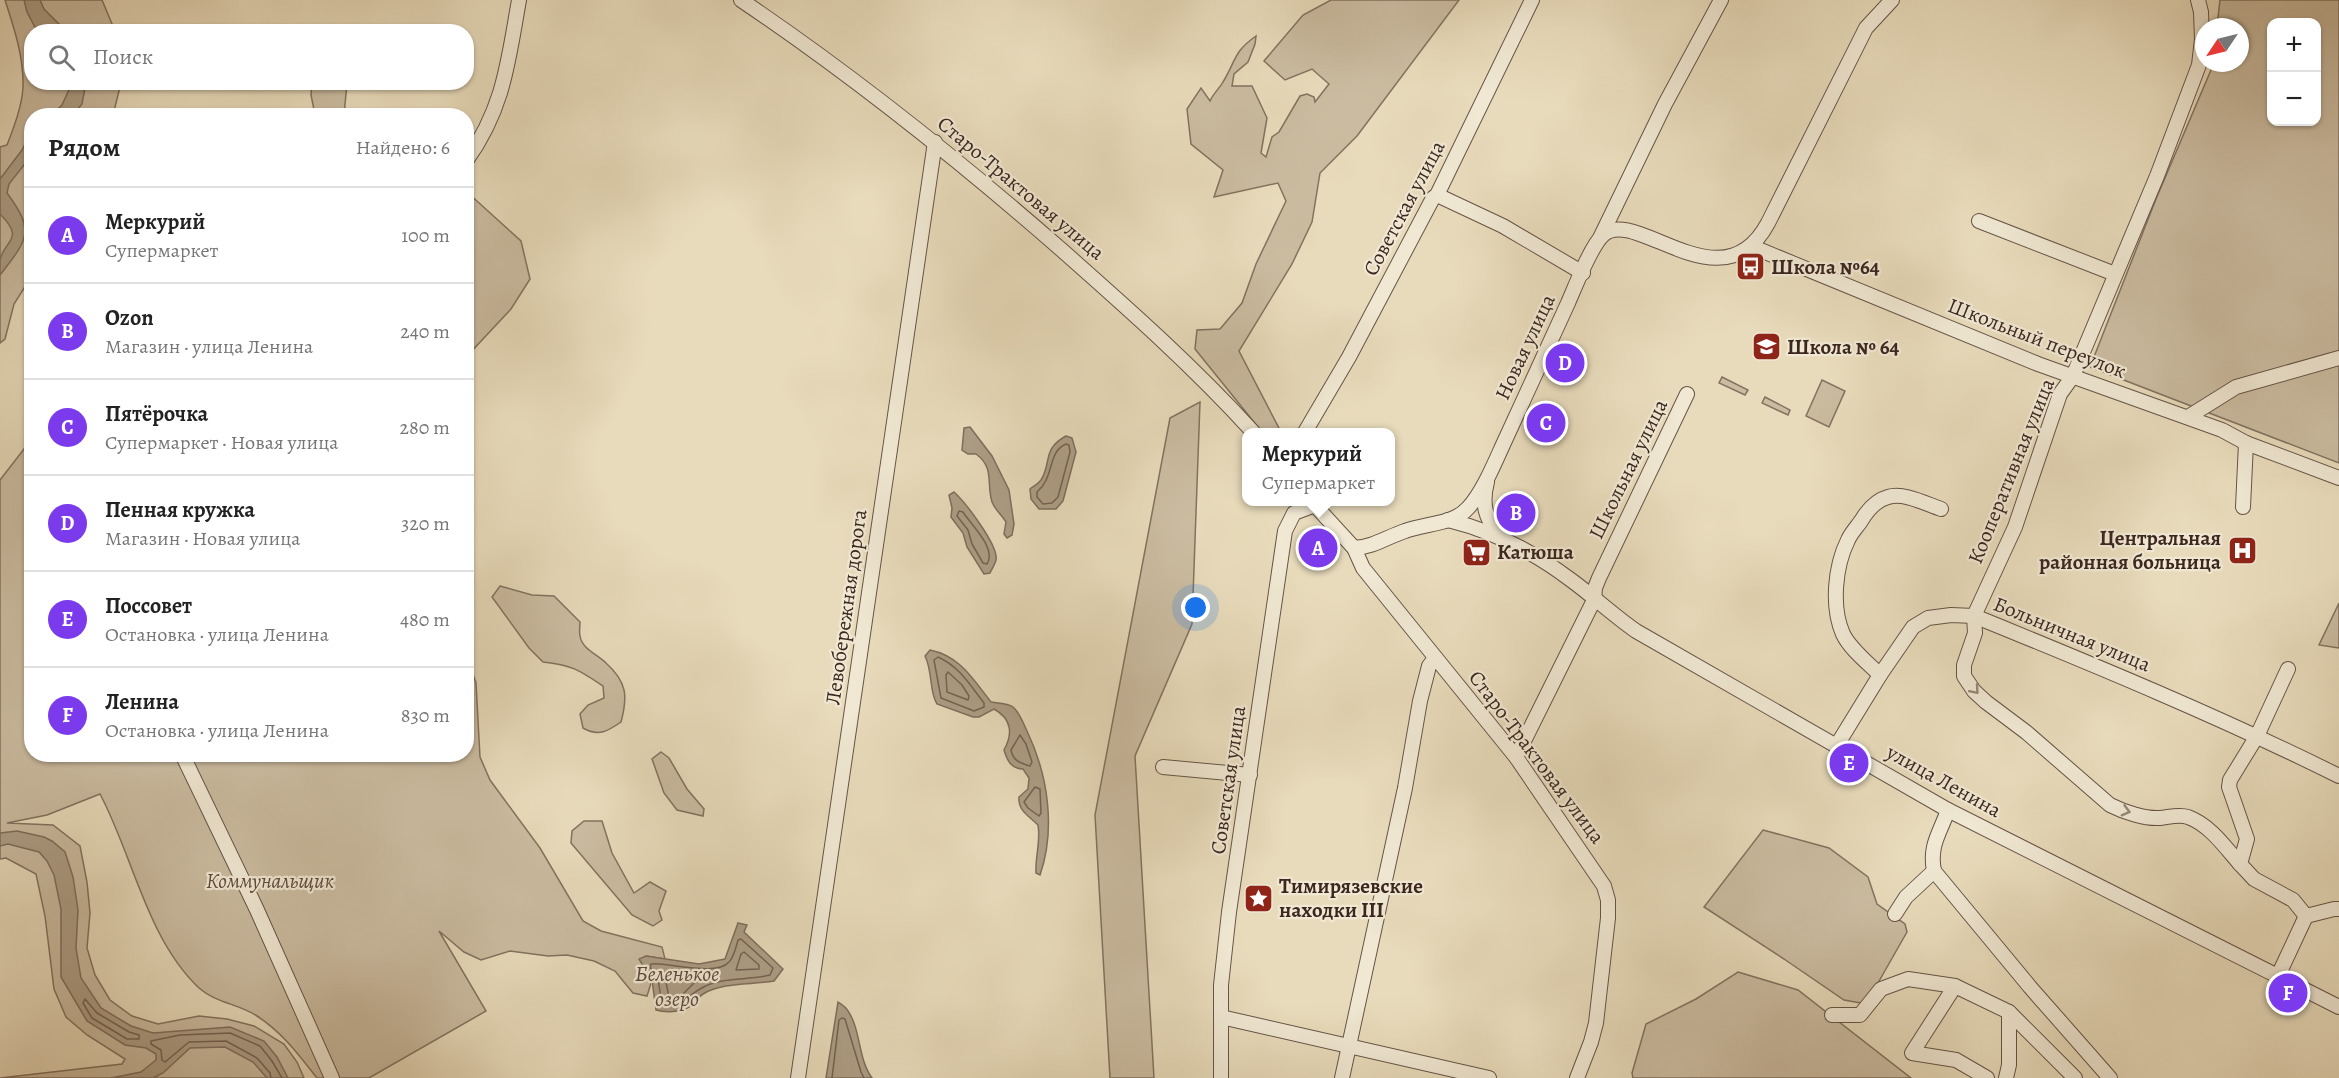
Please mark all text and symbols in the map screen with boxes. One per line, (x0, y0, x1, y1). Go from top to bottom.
north arrow (2195, 18, 2249, 72)
map controls (2267, 18, 2321, 126)
button: + (2267, 18, 2321, 72)
search box (24, 24, 474, 90)
icon: search (45, 41, 78, 74)
text: Поиск (93, 42, 153, 72)
button: − (2267, 72, 2321, 126)
street label: Старо-Трактовая улица (931, 110, 1111, 267)
text: Рядом (48, 130, 120, 165)
text: Найдено: 6 (356, 134, 450, 161)
street label: Советская улица (1357, 135, 1452, 281)
text: Меркурий (105, 207, 205, 237)
text: A (61, 222, 74, 249)
text: 100 m (401, 222, 450, 249)
text: Супермаркет (105, 237, 219, 264)
bus stop icon: Школа №64 (1734, 251, 1766, 283)
place label: Школа №64 (1771, 253, 1880, 281)
street label: Новая улица (1488, 289, 1562, 404)
street label: Школьный переулок (1944, 291, 2130, 385)
text: Ozon (105, 303, 154, 333)
text: B (61, 318, 74, 345)
text: 240 m (400, 318, 450, 345)
school or university icon: Школа № 64 (1750, 331, 1782, 363)
text: Магазин · улица Ленина (105, 333, 313, 360)
place label: Школа № 64 (1787, 333, 1899, 361)
pin: D (1546, 340, 1584, 386)
street label: Кооперативная улица (1961, 374, 2061, 568)
street label: Школьная улица (1582, 394, 1674, 544)
text: Пятёрочка (105, 399, 208, 429)
pin: C (1526, 400, 1566, 446)
text: C (61, 414, 74, 441)
text: 280 m (400, 414, 450, 441)
popup (1242, 428, 1395, 506)
text: Супермаркет · Новая улица (105, 429, 339, 456)
text: Меркурий (1262, 439, 1362, 469)
text: Супермаркет (1262, 469, 1375, 496)
pin: B (1496, 490, 1536, 536)
text: Пенная кружка (105, 495, 255, 525)
street label: Левобережная дорога (818, 507, 874, 707)
text: D (61, 510, 74, 537)
text: 320 m (401, 510, 450, 537)
place label: Центральная районная больница (2039, 524, 2221, 576)
text: Магазин · Новая улица (105, 525, 301, 552)
pin: A (1298, 526, 1338, 570)
hospital icon: Центральная районная больница (2226, 534, 2258, 566)
supermarket icon: Катюша (1460, 536, 1492, 568)
place label: Катюша (1497, 538, 1574, 566)
street label: Больничная улица (1989, 590, 2155, 678)
text: Поссовет (105, 591, 192, 621)
your location (1181, 593, 1210, 622)
text: E (62, 606, 73, 633)
text: 480 m (400, 606, 450, 633)
text: Остановка · улица Ленина (105, 621, 329, 648)
street label: Старо-Трактовая улица (1463, 665, 1612, 850)
one-way arrow (1968, 683, 1979, 694)
text: Ленина (105, 687, 179, 717)
text: F (62, 702, 73, 729)
text: 830 m (401, 702, 450, 729)
street label: Советская улица (1204, 704, 1252, 856)
text: Остановка · улица Ленина (105, 717, 329, 744)
street label: улица Ленина (1881, 737, 2007, 824)
pin: E (1830, 740, 1868, 786)
one-way arrow (2120, 804, 2131, 816)
park label: Коммунальщик (206, 867, 334, 895)
place label: Тимирязевские находки III (1279, 872, 1423, 924)
place icon: Тимирязевские находки III (1242, 882, 1274, 914)
water label: Беленькое озеро (635, 959, 719, 1014)
pin: F (2268, 970, 2308, 1016)

